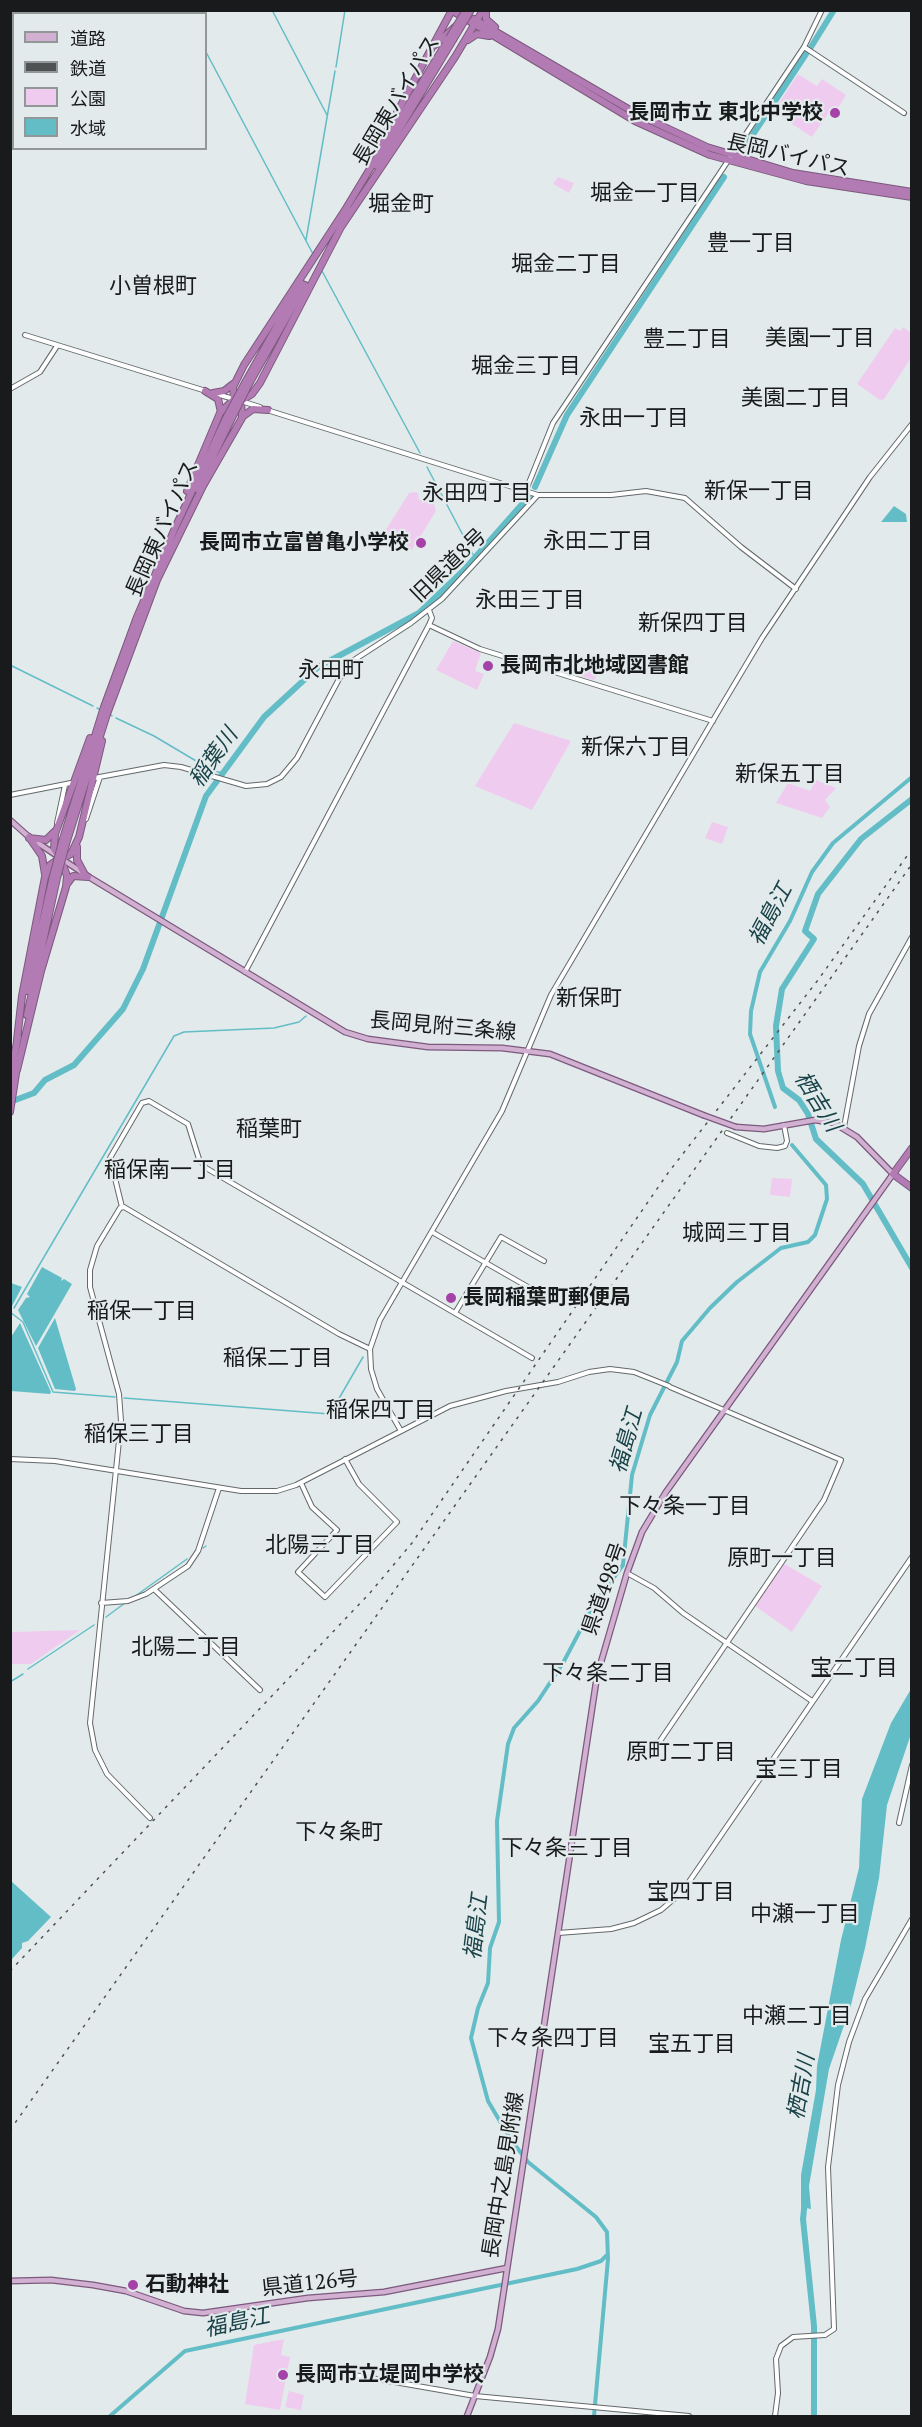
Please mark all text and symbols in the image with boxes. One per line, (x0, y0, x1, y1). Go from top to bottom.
legend (12, 12, 207, 150)
text: 道路 (70, 26, 106, 50)
street label: 長岡東バイパス (348, 32, 446, 170)
text: 鉄道 (70, 56, 106, 80)
text: 公園 (70, 86, 106, 110)
place label: 長岡市立 東北中学校 (628, 100, 823, 126)
marker: 長岡市立 東北中学校 (828, 106, 842, 120)
text: 水域 (70, 116, 106, 140)
street label: 長岡バイパス (724, 130, 852, 182)
district label: 堀金一丁目 (590, 181, 700, 207)
district label: 堀金町 (368, 192, 434, 218)
district label: 豊一丁目 (707, 231, 795, 257)
district label: 堀金二丁目 (511, 252, 621, 278)
district label: 小曽根町 (109, 274, 197, 300)
district label: 美園一丁目 (765, 326, 875, 352)
district label: 豊二丁目 (643, 327, 731, 353)
district label: 堀金三丁目 (471, 354, 581, 380)
district label: 美園二丁目 (741, 386, 851, 412)
district label: 永田一丁目 (579, 406, 689, 432)
street label: 長岡東バイパス (122, 457, 204, 601)
district label: 新保一丁目 (704, 479, 814, 505)
district label: 永田四丁目 (422, 481, 532, 507)
street label: 旧県道8号 (406, 524, 492, 608)
district label: 永田二丁目 (543, 529, 653, 555)
place label: 長岡市立富曽亀小学校 (199, 530, 409, 556)
marker: 長岡市立富曽亀小学校 (414, 536, 428, 550)
district label: 永田三丁目 (475, 588, 585, 614)
district label: 新保四丁目 (638, 611, 748, 637)
place label: 長岡市北地域図書館 (500, 653, 689, 679)
district label: 永田町 (298, 658, 364, 684)
marker: 長岡市北地域図書館 (481, 659, 495, 673)
water label: 稲葉川 (184, 723, 244, 793)
district label: 新保六丁目 (581, 735, 691, 761)
district label: 新保五丁目 (735, 762, 845, 788)
water label: 福島江 (744, 880, 798, 950)
district label: 新保町 (556, 986, 622, 1012)
street label: 長岡見附三条線 (369, 1008, 517, 1046)
water label: 栖吉川 (788, 1067, 846, 1137)
district label: 稲葉町 (236, 1117, 302, 1143)
district label: 稲保南一丁目 (104, 1158, 236, 1184)
district label: 城岡三丁目 (682, 1221, 792, 1247)
place label: 長岡稲葉町郵便局 (463, 1285, 631, 1311)
marker: 長岡稲葉町郵便局 (444, 1291, 458, 1305)
district label: 稲保一丁目 (87, 1299, 197, 1325)
district label: 稲保二丁目 (223, 1346, 333, 1372)
district label: 稲保四丁目 (326, 1398, 436, 1424)
water label: 福島江 (605, 1406, 649, 1476)
district label: 稲保三丁目 (84, 1422, 194, 1448)
district label: 下々条一丁目 (619, 1494, 751, 1520)
district label: 北陽三丁目 (265, 1533, 375, 1559)
street label: 県道498号 (577, 1539, 633, 1639)
district label: 原町一丁目 (727, 1546, 837, 1572)
district label: 北陽二丁目 (131, 1635, 241, 1661)
district label: 宝二丁目 (810, 1656, 898, 1682)
district label: 下々条二丁目 (542, 1661, 674, 1687)
district label: 原町二丁目 (626, 1740, 736, 1766)
district label: 宝三丁目 (755, 1757, 843, 1783)
district label: 下々条町 (295, 1820, 383, 1846)
district label: 下々条三丁目 (501, 1836, 633, 1862)
district label: 宝四丁目 (647, 1880, 735, 1906)
water label: 福島江 (460, 1893, 494, 1961)
district label: 中瀬一丁目 (750, 1902, 860, 1928)
district label: 中瀬二丁目 (742, 2004, 852, 2030)
district label: 下々条四丁目 (487, 2026, 619, 2052)
district label: 宝五丁目 (648, 2032, 736, 2058)
water label: 栖吉川 (783, 2052, 821, 2122)
street label: 長岡中之島見附線 (478, 2090, 530, 2260)
street label: 県道126号 (261, 2266, 359, 2302)
place label: 石動神社 (145, 2272, 229, 2298)
marker: 石動神社 (126, 2278, 140, 2292)
water label: 福島江 (202, 2303, 272, 2343)
place label: 長岡市立堤岡中学校 (295, 2362, 484, 2388)
marker: 長岡市立堤岡中学校 (276, 2368, 290, 2382)

